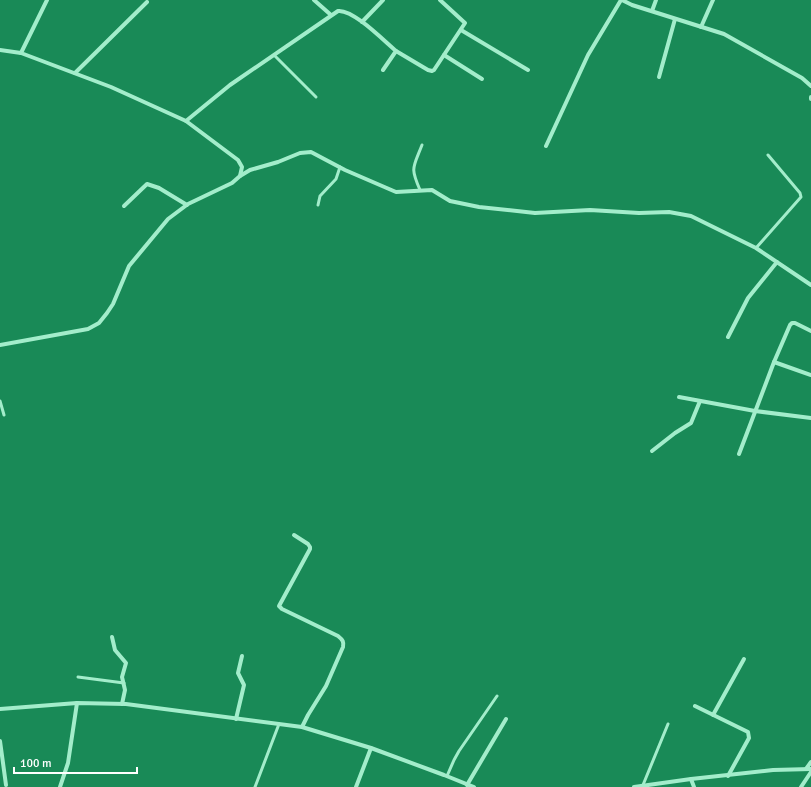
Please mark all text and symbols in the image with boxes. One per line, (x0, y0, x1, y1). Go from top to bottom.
scale bar (14, 749, 137, 775)
text: 100 m (20, 756, 52, 771)

